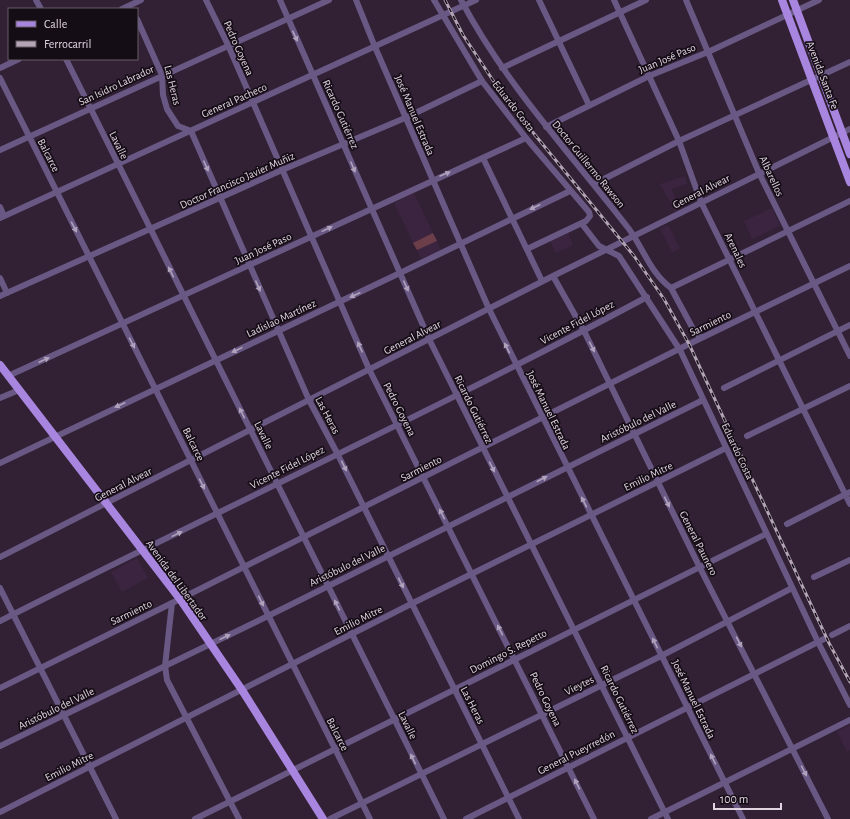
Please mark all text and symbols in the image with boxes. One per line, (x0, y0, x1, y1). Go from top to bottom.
legend (8, 8, 138, 60)
text: Calle (44, 18, 67, 30)
street label: Pedro Goyena (222, 19, 256, 77)
one-way arrow (292, 30, 298, 41)
text: Ferrocarril (44, 38, 91, 50)
street label: Avenida Santa Fe (804, 40, 841, 111)
street label: Juan José Paso (637, 41, 697, 75)
street label: San Isidro Labrador (77, 63, 156, 108)
street label: Las Heras (162, 64, 183, 106)
street label: José Manuel Estrada (393, 73, 436, 157)
street label: Ricardo Gutiérrez (320, 78, 361, 151)
street label: Eduardo Costa (490, 79, 537, 134)
street label: General Pacheco (200, 81, 269, 120)
street label: Doctor Guillermo Rawson (550, 119, 627, 210)
street label: Lavalle (107, 130, 130, 161)
street label: Balcarce (36, 137, 62, 174)
street label: Doctor Francisco Javier Muñiz (178, 150, 297, 211)
street label: Albarellos (757, 154, 786, 198)
one-way arrow (204, 161, 210, 173)
one-way arrow (351, 162, 357, 174)
one-way arrow (439, 171, 450, 177)
street label: General Alvear (671, 172, 732, 211)
one-way arrow (529, 204, 540, 210)
one-way arrow (71, 221, 77, 232)
one-way arrow (322, 226, 333, 232)
street label: Juan José Paso (233, 231, 293, 266)
street label: Arenales (722, 231, 749, 269)
one-way arrow (168, 266, 175, 278)
one-way arrow (255, 280, 261, 291)
one-way arrow (403, 281, 409, 292)
one-way arrow (349, 292, 361, 298)
street label: Ladislao Martínez (245, 297, 318, 339)
street label: Vicente Fidel López (539, 298, 616, 347)
street label: Sarmiento (688, 309, 733, 338)
street label: General Alvear (382, 318, 443, 357)
one-way arrow (129, 337, 136, 348)
one-way arrow (356, 341, 362, 353)
one-way arrow (589, 341, 595, 353)
one-way arrow (504, 342, 510, 353)
one-way arrow (231, 347, 243, 353)
one-way arrow (38, 357, 50, 363)
street label: José Manuel Estrada (525, 369, 572, 451)
street label: Ricardo Gutiérrez (452, 373, 495, 445)
street label: Pedro Goyena (381, 381, 418, 438)
street label: Las Heras (313, 395, 342, 436)
street label: Aristóbulo del Valle (599, 398, 678, 445)
one-way arrow (114, 402, 125, 408)
one-way arrow (239, 408, 245, 419)
street label: Lavalle (252, 420, 275, 451)
street label: Eduardo Costa (720, 421, 755, 481)
street label: Balcarce (181, 426, 206, 463)
street label: Vicente Fidel López (248, 444, 327, 491)
street label: Sarmiento (399, 453, 444, 483)
street label: Emilio Mitre (622, 460, 674, 493)
one-way arrow (340, 461, 347, 472)
one-way arrow (489, 461, 495, 473)
street label: General Alvear (93, 465, 154, 504)
one-way arrow (536, 476, 548, 483)
one-way arrow (199, 479, 206, 490)
one-way arrow (581, 496, 587, 507)
one-way arrow (664, 496, 670, 507)
one-way arrow (439, 508, 445, 520)
street label: General Paunero (678, 509, 720, 577)
one-way arrow (172, 531, 183, 537)
street label: Avenida del Libertador (144, 538, 210, 623)
street label: Aristóbulo del Valle (308, 542, 387, 589)
one-way arrow (398, 577, 404, 589)
one-way arrow (258, 595, 264, 606)
street label: Sarmiento (109, 598, 154, 627)
one-way arrow (334, 599, 341, 611)
street label: Emilio Mitre (332, 604, 384, 637)
one-way arrow (497, 624, 503, 636)
street label: Domingo S. Repetto (468, 627, 548, 676)
one-way arrow (219, 634, 231, 640)
one-way arrow (652, 637, 658, 648)
one-way arrow (735, 637, 742, 648)
street label: José Manuel Estrada (670, 658, 717, 740)
street label: Ricardo Gutiérrez (598, 663, 641, 735)
street label: Pedro Goyena (528, 670, 563, 728)
street label: Vieytes (563, 674, 596, 697)
street label: Aristóbulo del Valle (17, 685, 96, 732)
street label: Las Heras (458, 685, 487, 726)
street label: Lavalle (396, 710, 419, 741)
street label: Balcarce (325, 716, 351, 753)
street label: General Pueyrredón (536, 728, 617, 777)
street label: Emilio Mitre (43, 750, 95, 783)
one-way arrow (410, 753, 417, 765)
one-way arrow (710, 753, 716, 765)
one-way arrow (801, 765, 807, 776)
one-way arrow (574, 778, 580, 790)
scale bar (714, 785, 781, 811)
text: 100 m (720, 793, 748, 805)

